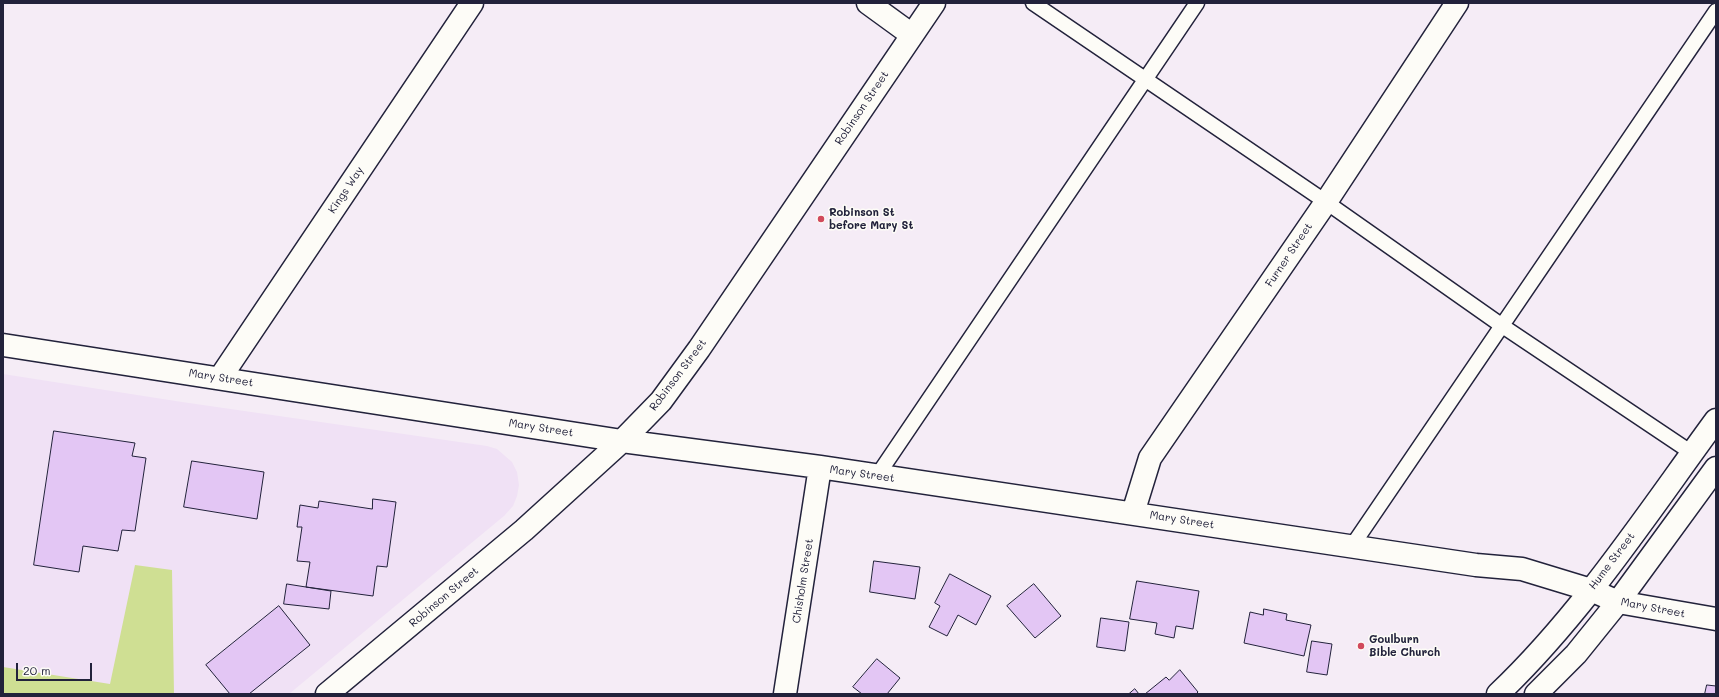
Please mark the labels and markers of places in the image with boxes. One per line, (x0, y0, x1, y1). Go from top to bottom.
place label: Robinson St before Mary St (829, 206, 913, 232)
marker: Robinson St before Mary St (816, 214, 826, 224)
place label: Goulburn Bible Church (1369, 633, 1440, 659)
marker: Goulburn Bible Church (1356, 641, 1366, 651)

